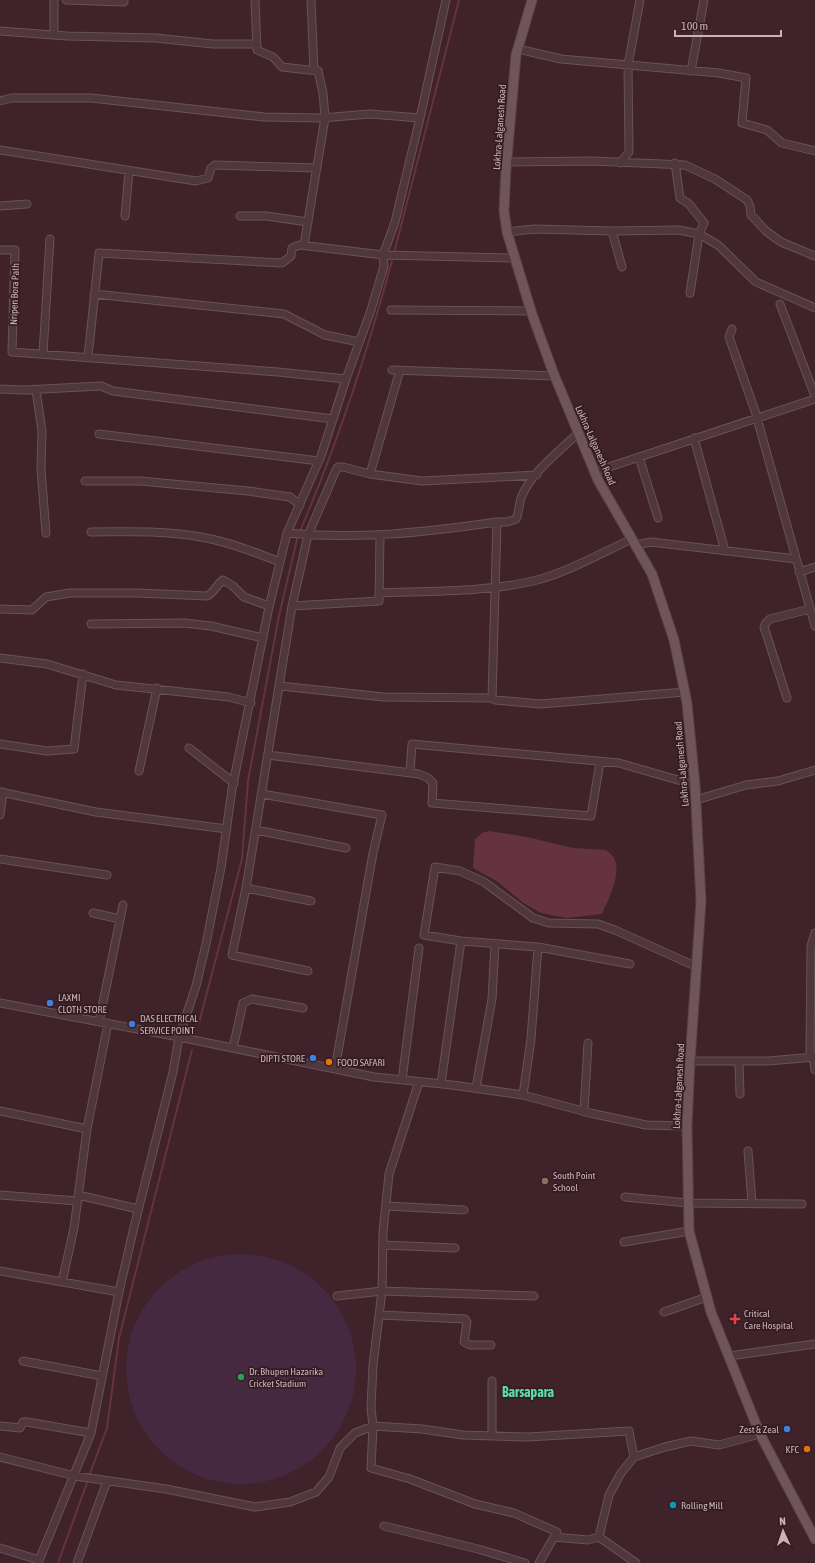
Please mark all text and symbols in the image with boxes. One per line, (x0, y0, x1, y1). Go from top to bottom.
scale bar (675, 12, 781, 38)
text: 100 m (681, 19, 708, 33)
street label: Lokhra-Lalganesh Road (491, 84, 508, 170)
street label: Nripen Bora Path (8, 263, 21, 325)
street label: Lokhra-Lalganesh Road (573, 404, 618, 487)
street label: Lokhra-Lalganesh Road (672, 721, 691, 807)
place label: LAXMI CLOTH STORE (58, 992, 108, 1015)
marker: LAXMI CLOTH STORE (45, 998, 55, 1008)
place label: DAS ELECTRICAL SERVICE POINT (140, 1013, 198, 1036)
marker: DAS ELECTRICAL SERVICE POINT (127, 1019, 137, 1029)
street label: Lokhra-Lalganesh Road (671, 1043, 686, 1129)
place label: DIPTI STORE (260, 1053, 306, 1064)
marker: DIPTI STORE (308, 1053, 318, 1063)
marker: FOOD SAFARI (324, 1057, 334, 1067)
place label: FOOD SAFARI (337, 1057, 385, 1068)
place label: South Point School (553, 1170, 595, 1193)
marker: South Point School (540, 1176, 550, 1186)
place label: Critical Care Hospital (744, 1308, 794, 1331)
marker: Critical Care Hospital (729, 1313, 741, 1325)
place label: Dr. Bhupen Hazarika Cricket Stadium (249, 1366, 324, 1389)
marker: Dr. Bhupen Hazarika Cricket Stadium (236, 1372, 246, 1382)
district label: Barsapara (502, 1384, 555, 1400)
place label: Zest & Zeal (739, 1424, 779, 1435)
marker: Zest & Zeal (782, 1424, 792, 1434)
place label: KFC (786, 1444, 799, 1455)
marker: KFC (802, 1444, 812, 1454)
marker: Rolling Mill (668, 1500, 678, 1510)
place label: Rolling Mill (681, 1500, 723, 1511)
north arrow (763, 1511, 803, 1551)
text: N (779, 1515, 786, 1527)

